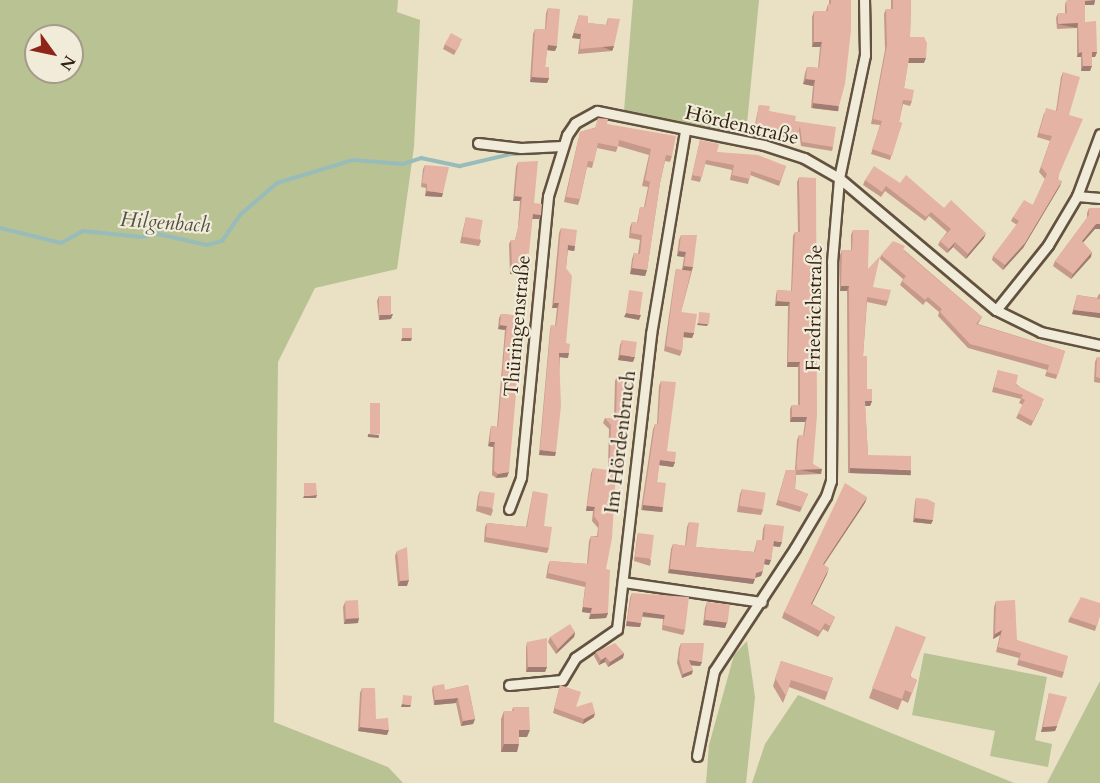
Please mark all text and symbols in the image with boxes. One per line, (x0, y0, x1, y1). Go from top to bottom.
north arrow (24, 24, 84, 84)
text: N (54, 51, 80, 75)
street label: Hördenstraße (683, 100, 801, 150)
water label: Hilgenbach (119, 207, 211, 239)
street label: Friedrichstraße (801, 244, 827, 372)
street label: Thüringenstraße (499, 254, 535, 398)
street label: Im Hördenbruch (599, 369, 641, 515)

